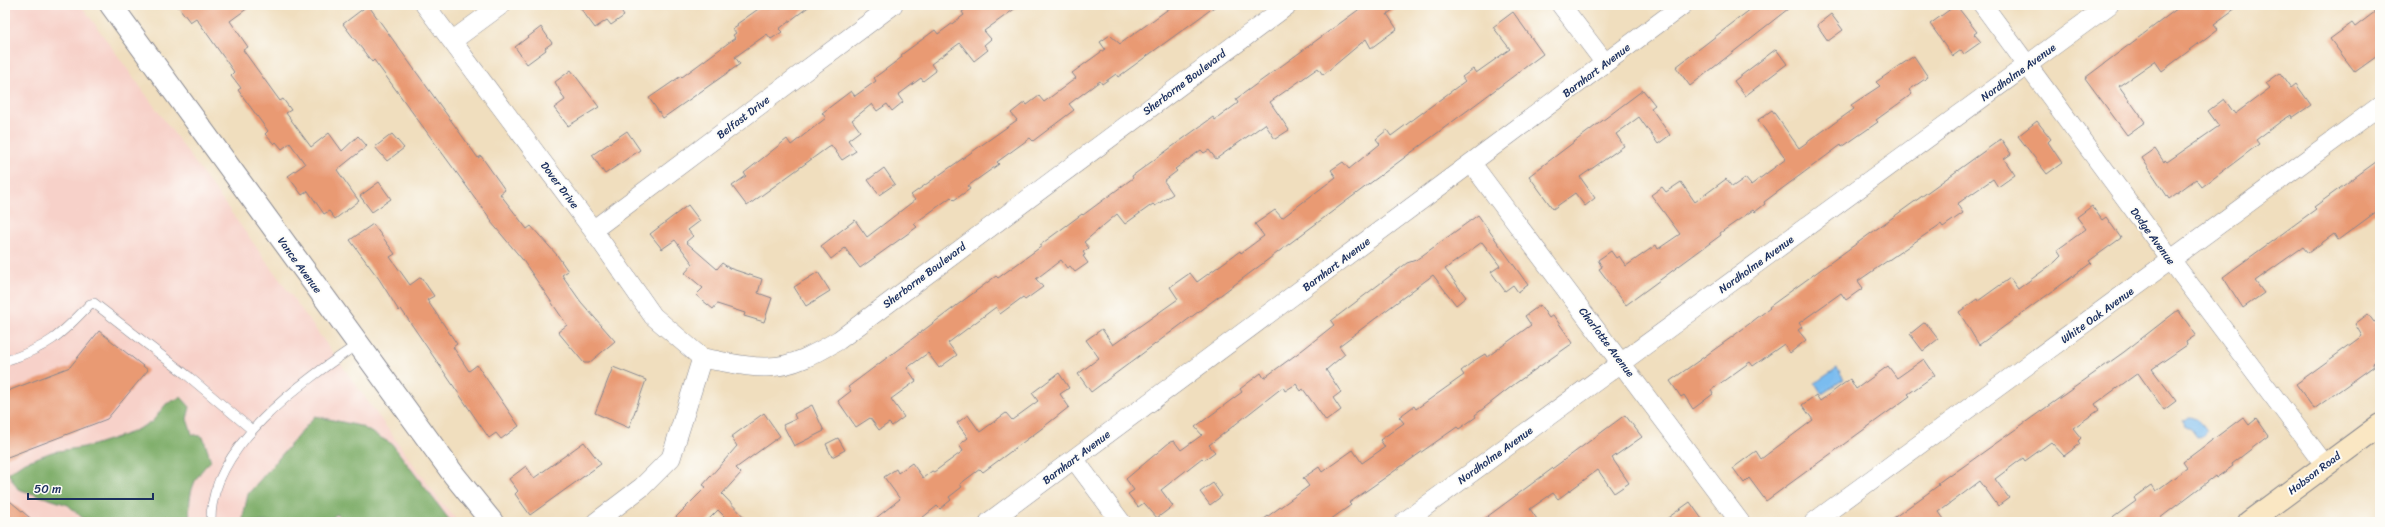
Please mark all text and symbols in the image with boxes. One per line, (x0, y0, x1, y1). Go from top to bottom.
street label: Barnhart Avenue (1558, 38, 1635, 103)
street label: Nordholme Avenue (1976, 38, 2061, 106)
street label: Sherborne Boulevard (1138, 44, 1231, 120)
street label: Belfast Drive (712, 91, 774, 144)
street label: Dover Drive (535, 158, 584, 213)
street label: Dodge Avenue (2125, 204, 2180, 269)
street label: Nordholme Avenue (1714, 230, 1799, 298)
street label: Barnhart Avenue (1298, 232, 1375, 297)
street label: Vance Avenue (272, 233, 327, 298)
street label: Sherborne Boulevard (878, 237, 971, 313)
street label: White Oak Avenue (2057, 282, 2139, 349)
street label: Charlotte Avenue (1574, 303, 1640, 382)
street label: Nordholme Avenue (1453, 421, 1538, 489)
street label: Barnhart Avenue (1038, 425, 1115, 490)
street label: Hobson Road (2284, 446, 2346, 500)
scale bar (28, 475, 153, 501)
text: 50 m (34, 478, 61, 500)

